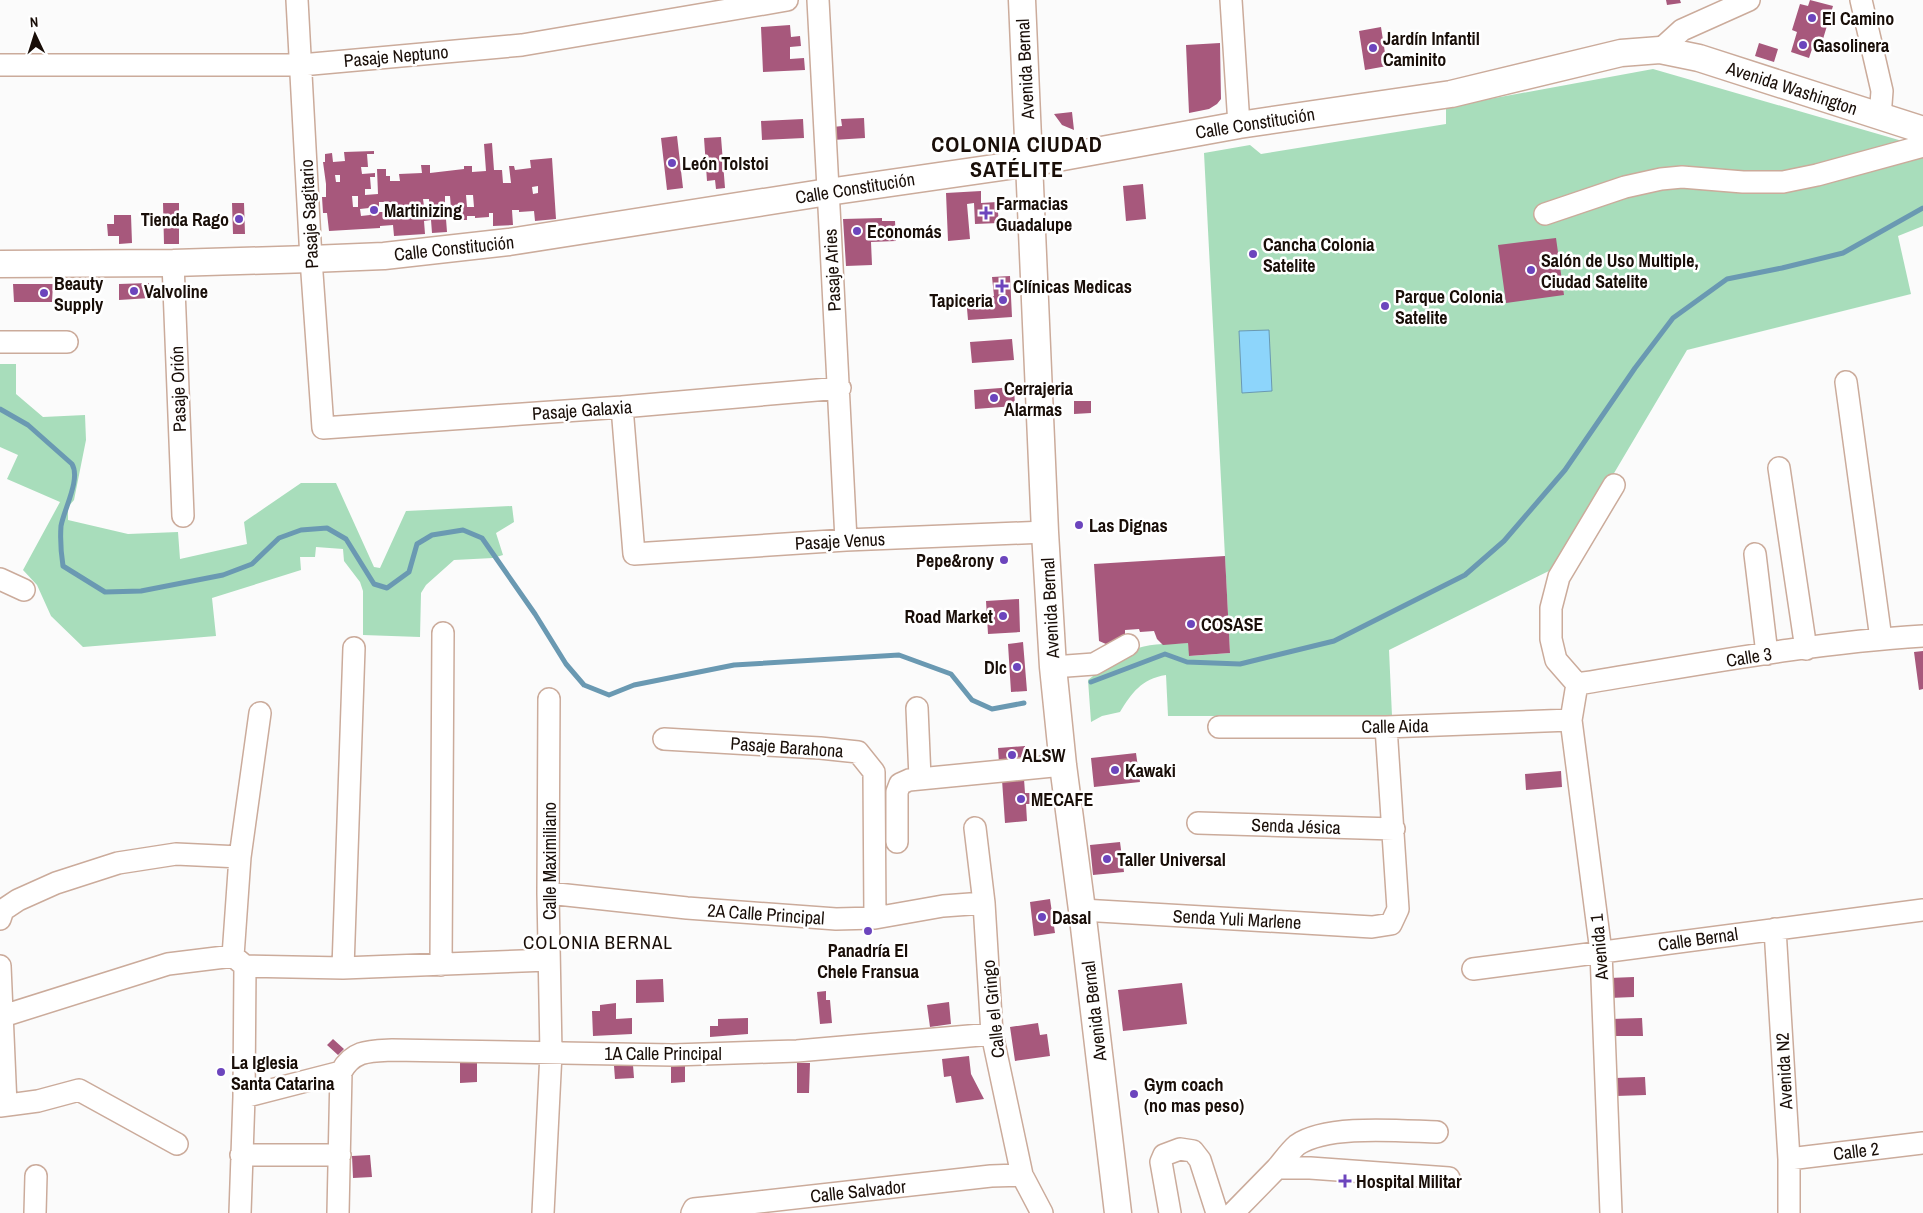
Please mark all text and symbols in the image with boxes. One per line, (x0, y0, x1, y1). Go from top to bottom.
place label: El Camino (1822, 6, 1894, 31)
north arrow (10, 10, 60, 60)
marker: El Camino (1806, 12, 1818, 24)
text: N (29, 13, 39, 31)
street label: Avenida Bernal (1010, 18, 1040, 121)
place label: Jardín Infantil Caminito (1383, 26, 1480, 72)
place label: Gasolinera (1813, 33, 1890, 58)
street label: Pasaje Neptuno (343, 39, 449, 73)
marker: Gasolinera (1797, 39, 1809, 51)
marker: Jardín Infantil Caminito (1367, 42, 1379, 54)
street label: Avenida Washington (1722, 55, 1861, 121)
street label: Calle Constitución (1193, 101, 1317, 145)
district label: COLONIA CIUDAD SATÉLITE (931, 129, 1103, 184)
place label: León Tolstoi (682, 151, 769, 176)
marker: León Tolstoi (666, 157, 678, 169)
street label: Pasaje Sagitario (294, 159, 324, 269)
street label: Calle Constitución (793, 166, 917, 210)
place label: Farmacias Guadalupe (996, 191, 1072, 237)
place label: Martinizing (384, 198, 462, 223)
marker: Martinizing (368, 204, 380, 216)
place label: Tienda Rago (141, 207, 229, 232)
marker: Farmacias Guadalupe (980, 207, 992, 219)
marker: Tienda Rago (233, 213, 245, 225)
place label: Economás (867, 219, 942, 244)
marker: Economás (851, 225, 863, 237)
street label: Pasaje Aries (817, 228, 847, 312)
street label: Calle Constitución (393, 229, 515, 267)
place label: Cancha Colonia Satelite (1263, 232, 1375, 278)
marker: Cancha Colonia Satelite (1247, 248, 1259, 260)
place label: Salón de Uso Multiple, Ciudad Satelite (1541, 248, 1698, 294)
marker: Salón de Uso Multiple, Ciudad Satelite (1525, 264, 1537, 276)
place label: Beauty Supply (54, 271, 104, 317)
place label: Clínicas Medicas (1013, 274, 1132, 299)
place label: Valvoline (144, 279, 208, 304)
marker: Clínicas Medicas (995, 279, 1009, 293)
place label: Parque Colonia Satelite (1395, 284, 1504, 330)
marker: Valvoline (128, 285, 140, 297)
marker: Beauty Supply (38, 287, 50, 299)
place label: Tapiceria (929, 288, 994, 313)
marker: Tapiceria (997, 294, 1009, 306)
marker: Parque Colonia Satelite (1379, 300, 1391, 312)
street label: Pasaje Orión (164, 346, 192, 432)
place label: Cerrajeria Alarmas (1004, 376, 1074, 422)
marker: Cerrajeria Alarmas (988, 392, 1000, 404)
street label: Pasaje Galaxia (531, 394, 633, 426)
place label: Las Dignas (1089, 513, 1168, 538)
marker: Las Dignas (1073, 519, 1085, 531)
street label: Pasaje Venus (794, 526, 886, 556)
place label: Pepe&rony (916, 548, 995, 573)
marker: Pepe&rony (998, 554, 1010, 566)
street label: Avenida Bernal (1035, 557, 1065, 660)
place label: Road Market (904, 604, 993, 629)
marker: Road Market (997, 610, 1009, 622)
place label: COSASE (1201, 612, 1263, 637)
marker: COSASE (1185, 618, 1197, 630)
street label: Calle 3 (1724, 641, 1774, 673)
place label: Dlc (984, 655, 1007, 680)
marker: Dlc (1011, 661, 1023, 673)
street label: Calle Aida (1361, 713, 1429, 739)
street label: Pasaje Barahona (730, 731, 844, 763)
place label: ALSW (1022, 743, 1066, 768)
marker: ALSW (1006, 749, 1018, 761)
place label: Kawaki (1125, 758, 1176, 783)
marker: Kawaki (1109, 764, 1121, 776)
place label: MECAFE (1031, 787, 1093, 812)
marker: MECAFE (1015, 793, 1027, 805)
street label: Calle Maximiliano (537, 802, 562, 920)
street label: Senda Jésica (1251, 812, 1341, 840)
place label: Taller Universal (1117, 847, 1226, 872)
marker: Taller Universal (1101, 853, 1113, 865)
street label: 2A Calle Principal (707, 897, 825, 931)
street label: Senda Yuli Marlene (1172, 903, 1302, 935)
place label: Dasal (1052, 905, 1091, 930)
marker: Dasal (1036, 911, 1048, 923)
street label: Avenida 1 (1584, 912, 1614, 982)
street label: Calle Bernal (1656, 921, 1740, 957)
marker: Panadría El Chele Fransua (862, 925, 874, 937)
district label: COLONIA BERNAL (523, 929, 673, 955)
place label: Panadría El Chele Fransua (817, 938, 920, 984)
street label: Calle el Gringo (975, 959, 1011, 1059)
street label: Avenida Bernal (1075, 960, 1113, 1063)
street label: Avenida N2 (1770, 1032, 1799, 1111)
street label: 1A Calle Principal (604, 1041, 722, 1066)
place label: La Iglesia Santa Catarina (231, 1050, 335, 1096)
marker: La Iglesia Santa Catarina (215, 1066, 227, 1078)
place label: Gym coach (no mas peso) (1144, 1072, 1244, 1118)
marker: Gym coach (no mas peso) (1128, 1088, 1140, 1100)
street label: Calle 2 (1832, 1136, 1880, 1166)
place label: Hospital Militar (1356, 1169, 1462, 1194)
street label: Calle Salvador (809, 1174, 907, 1208)
marker: Hospital Militar (1338, 1174, 1352, 1188)

